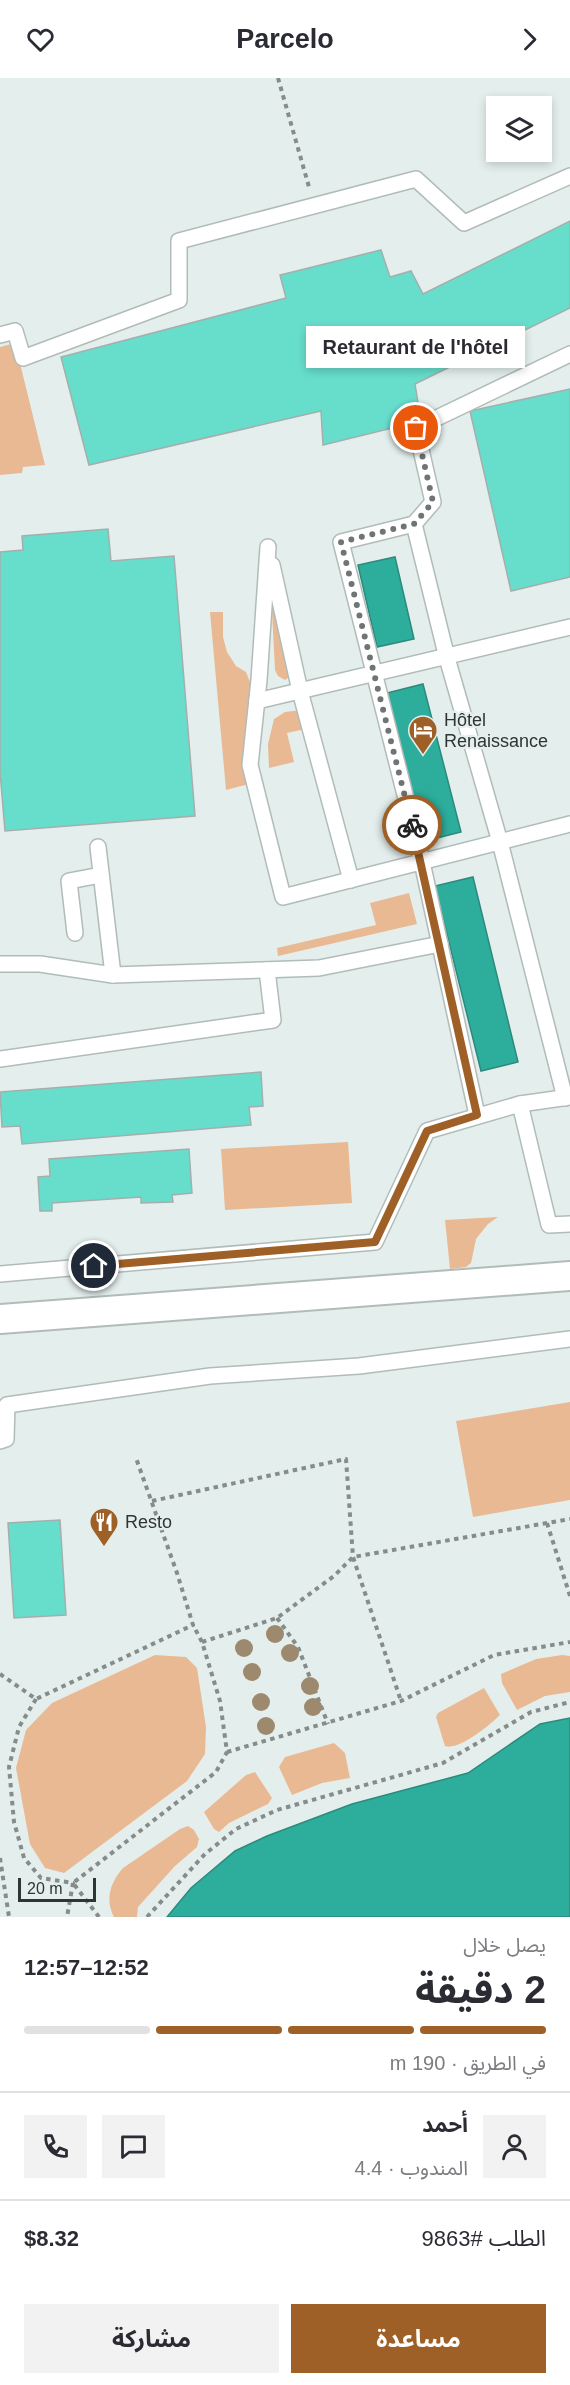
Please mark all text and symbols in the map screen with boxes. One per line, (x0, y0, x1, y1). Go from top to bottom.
icon: heart (24, 23, 57, 56)
icon: forward (513, 23, 546, 56)
text: Parcelo (236, 24, 334, 54)
map controls (486, 96, 552, 162)
button: layers (486, 96, 552, 162)
callout: Retaurant de l'hôtel (306, 326, 526, 368)
text: Retaurant de l'hôtel (323, 336, 508, 358)
pin (390, 402, 441, 453)
icon: bag (399, 411, 432, 444)
place label: Hôtel Renaissance (444, 710, 548, 751)
hotel icon: Hôtel Renaissance (407, 714, 439, 756)
courier (382, 795, 442, 855)
icon: bike (396, 809, 429, 842)
pin (68, 1240, 119, 1291)
icon: home (77, 1249, 110, 1282)
restaurant icon: Resto (88, 1506, 120, 1548)
place label: Resto (125, 1512, 172, 1532)
scale bar (18, 1875, 96, 1902)
text: 20 m (27, 1880, 63, 1897)
text: يصل خلال (463, 1934, 546, 1956)
text: 12:52–12:57 (24, 1955, 149, 1980)
text: 2 دقيقة (415, 1968, 546, 2011)
text: في الطريق · 190 m (390, 2052, 546, 2074)
text: أحمد (422, 2112, 468, 2137)
button: phone (24, 2115, 87, 2178)
button: chat (102, 2115, 165, 2178)
button: person (483, 2115, 546, 2178)
text: المندوب · 4.4 (355, 2157, 468, 2179)
text: $8.32 (24, 2226, 79, 2251)
text: الطلب #9863 (421, 2226, 546, 2251)
button: مشاركة (24, 2304, 279, 2373)
button: مساعدة (291, 2304, 546, 2373)

